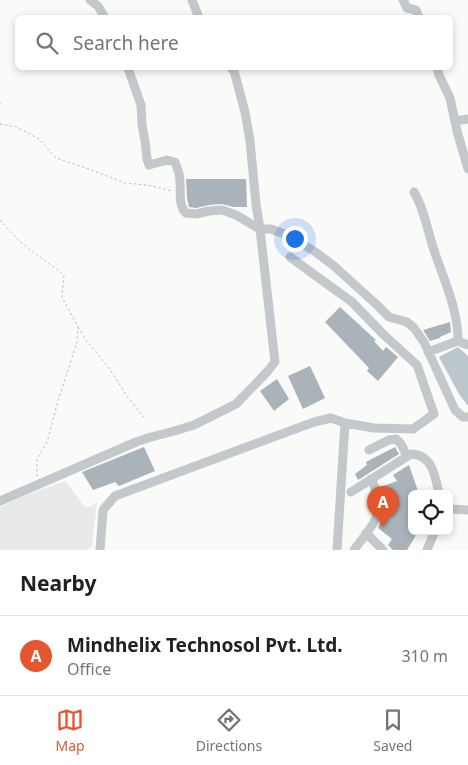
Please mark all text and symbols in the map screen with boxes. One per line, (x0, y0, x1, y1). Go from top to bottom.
search box (15, 15, 453, 70)
icon: search (33, 29, 61, 57)
text: Search here (73, 30, 179, 56)
your location (282, 226, 308, 252)
pin: A (367, 486, 399, 527)
map controls (408, 490, 453, 535)
button: locate (408, 490, 453, 535)
text: Nearby (20, 569, 96, 597)
text: Mindhelix Technosol Pvt. Ltd. (67, 632, 343, 658)
text: A (30, 645, 42, 667)
text: 310 m (401, 645, 448, 667)
text: Office (67, 658, 111, 680)
tab: Map (56, 706, 85, 755)
tab: Directions (196, 706, 262, 755)
tab: Saved (373, 706, 412, 755)

